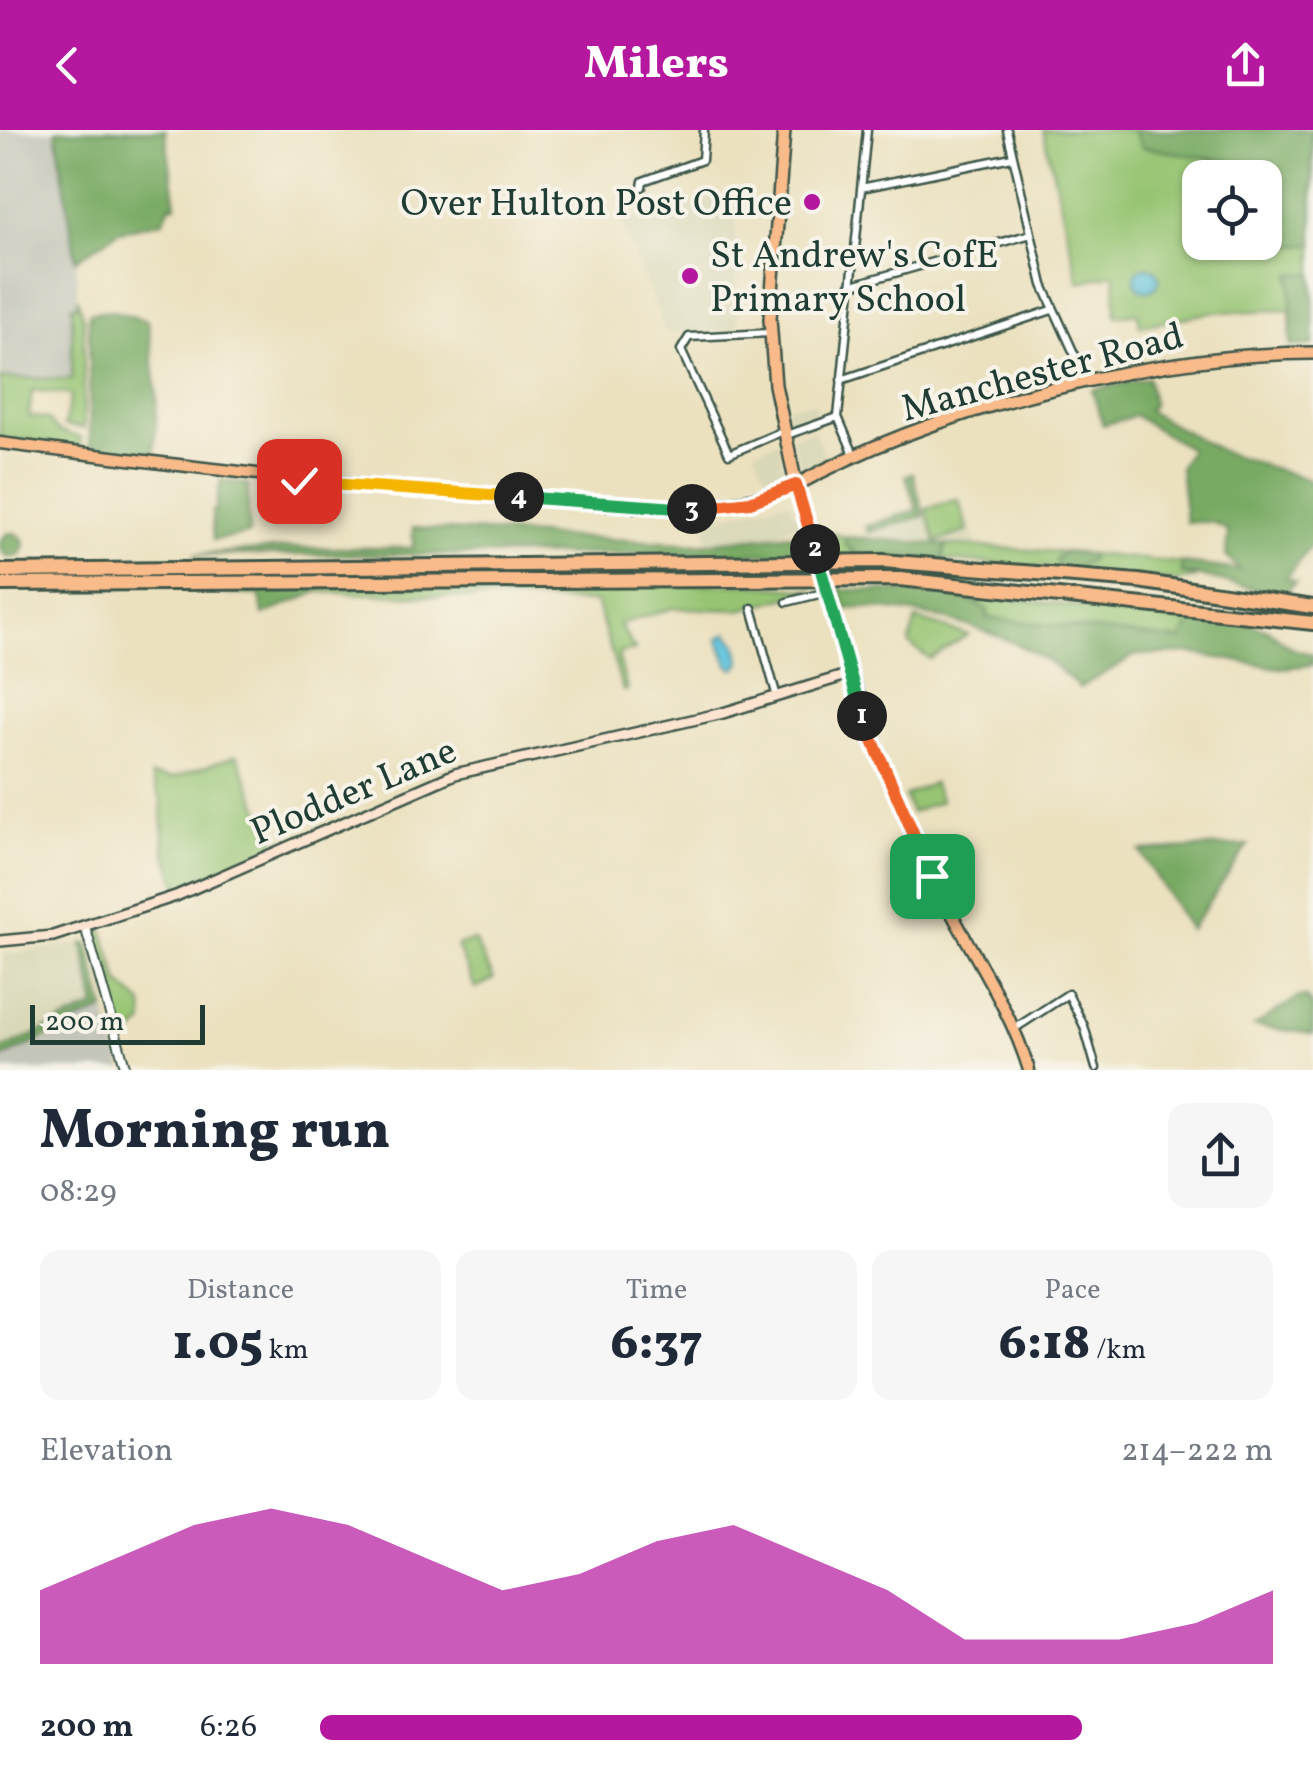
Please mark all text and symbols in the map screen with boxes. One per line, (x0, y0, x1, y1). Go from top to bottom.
text: Milers (584, 34, 729, 97)
icon: back (40, 38, 95, 93)
icon: share (1218, 38, 1273, 93)
map controls (1182, 160, 1282, 260)
button: locate (1182, 160, 1282, 260)
place label: Over Hulton Post Office (401, 179, 792, 232)
marker: Over Hulton Post Office (801, 191, 823, 213)
place label: St Andrew's CofE Primary School (710, 231, 999, 328)
marker: St Andrew's CofE Primary School (679, 265, 701, 287)
street label: Manchester Road (896, 311, 1190, 438)
pin (257, 439, 342, 524)
icon: check (272, 454, 327, 509)
pin: 4 (494, 472, 544, 522)
text: 4 (511, 477, 527, 516)
pin: 3 (667, 484, 717, 534)
text: 3 (685, 489, 699, 528)
pin: 2 (790, 524, 840, 574)
text: 2 (808, 529, 822, 568)
pin: 1 (837, 691, 887, 741)
text: 1 (856, 696, 868, 735)
street label: Plodder Lane (243, 726, 466, 860)
pin (890, 834, 975, 919)
icon: arrive (905, 849, 960, 904)
scale bar (30, 1000, 205, 1044)
text: 200 m (45, 1003, 124, 1042)
text: Morning run (40, 1095, 390, 1171)
button: share (1168, 1103, 1273, 1208)
text: 08:29 (40, 1171, 117, 1215)
text: Distance (187, 1271, 294, 1310)
text: Time (626, 1271, 687, 1310)
text: Pace (1044, 1271, 1101, 1310)
text: 1.05 (172, 1310, 263, 1380)
text: 6:37 (610, 1310, 703, 1380)
text: 6:18 (999, 1310, 1091, 1380)
text: km (263, 1331, 309, 1370)
text: /km (1091, 1331, 1146, 1370)
text: Elevation (40, 1430, 173, 1474)
text: 214–222 m (1121, 1430, 1273, 1474)
text: 200 m (40, 1706, 134, 1750)
text: 6:26 (200, 1706, 257, 1750)

